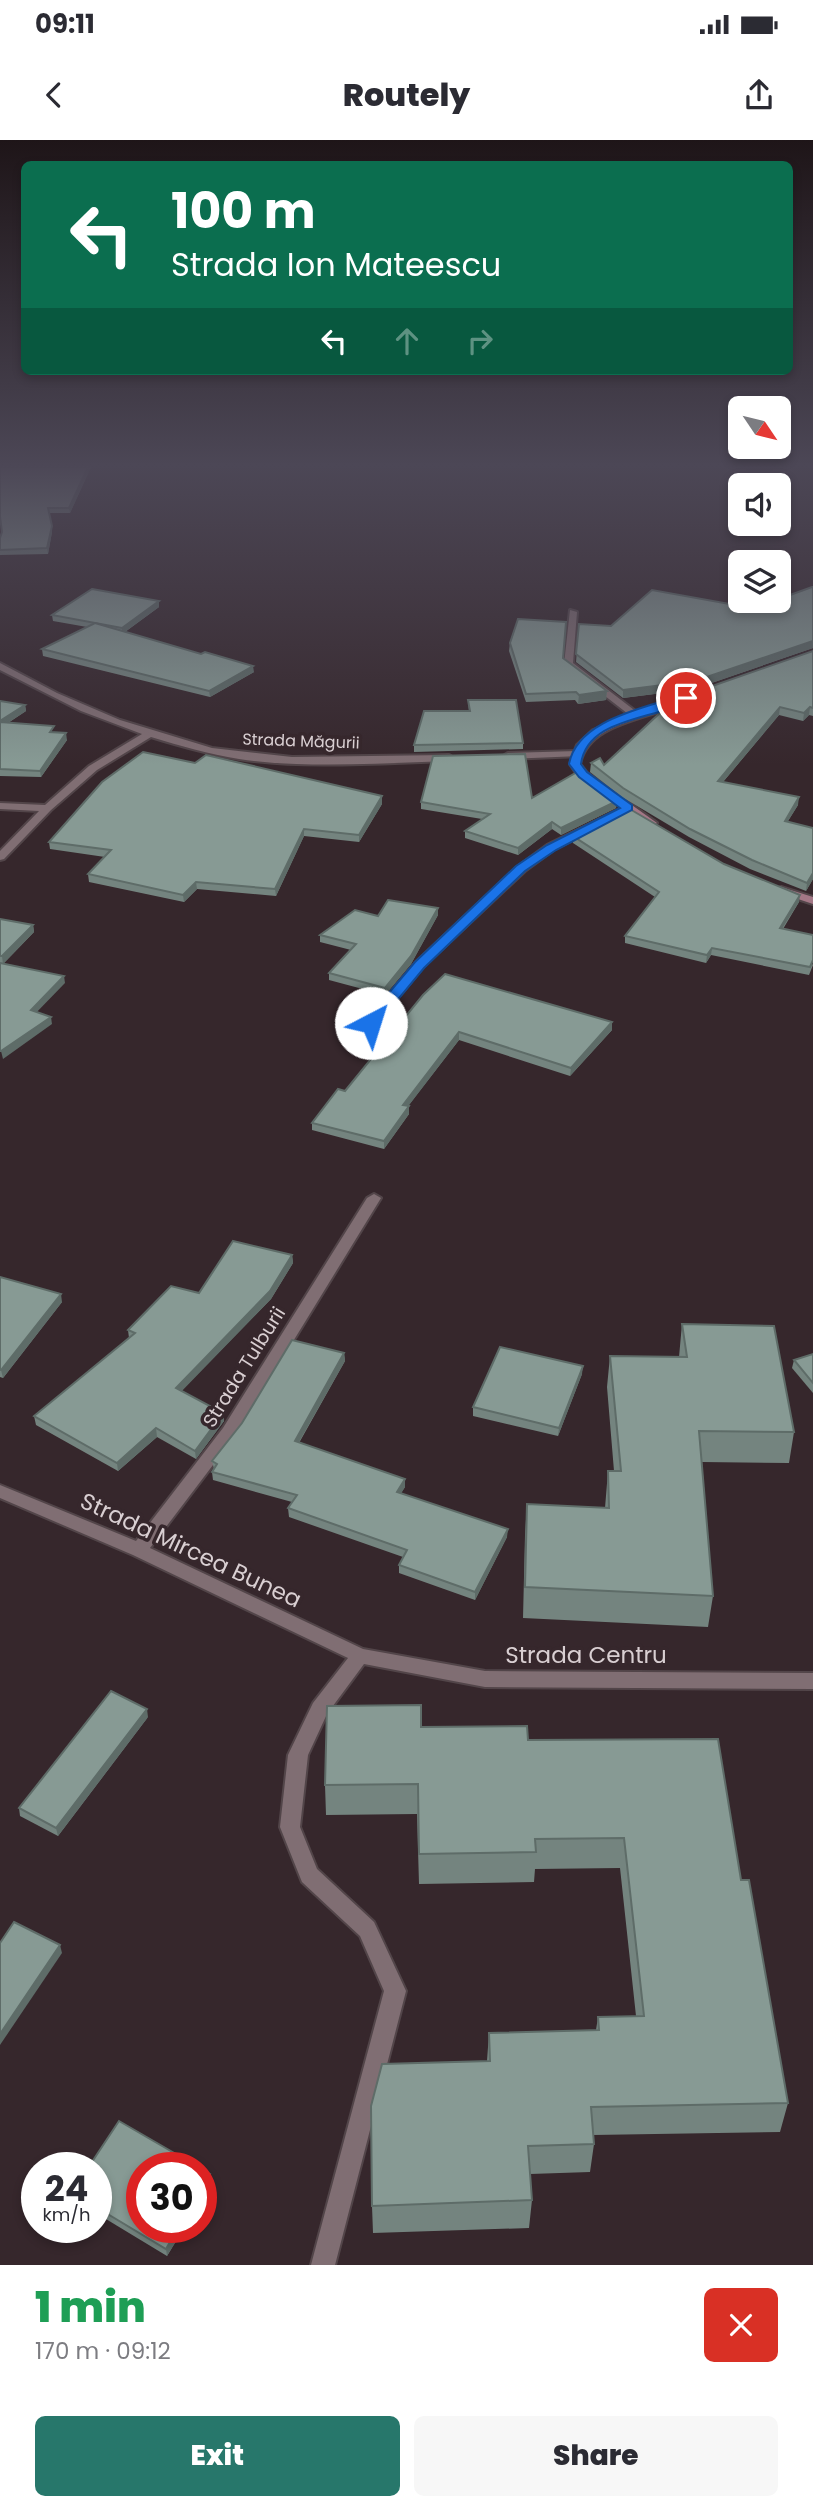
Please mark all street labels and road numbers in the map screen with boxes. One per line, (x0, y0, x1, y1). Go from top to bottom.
street label: Strada Măgurii (242, 727, 360, 755)
street label: Strada Tulburii (196, 1302, 292, 1432)
street label: Strada Mircea Bunea (75, 1485, 307, 1615)
street label: Strada Centru (505, 1639, 667, 1671)

